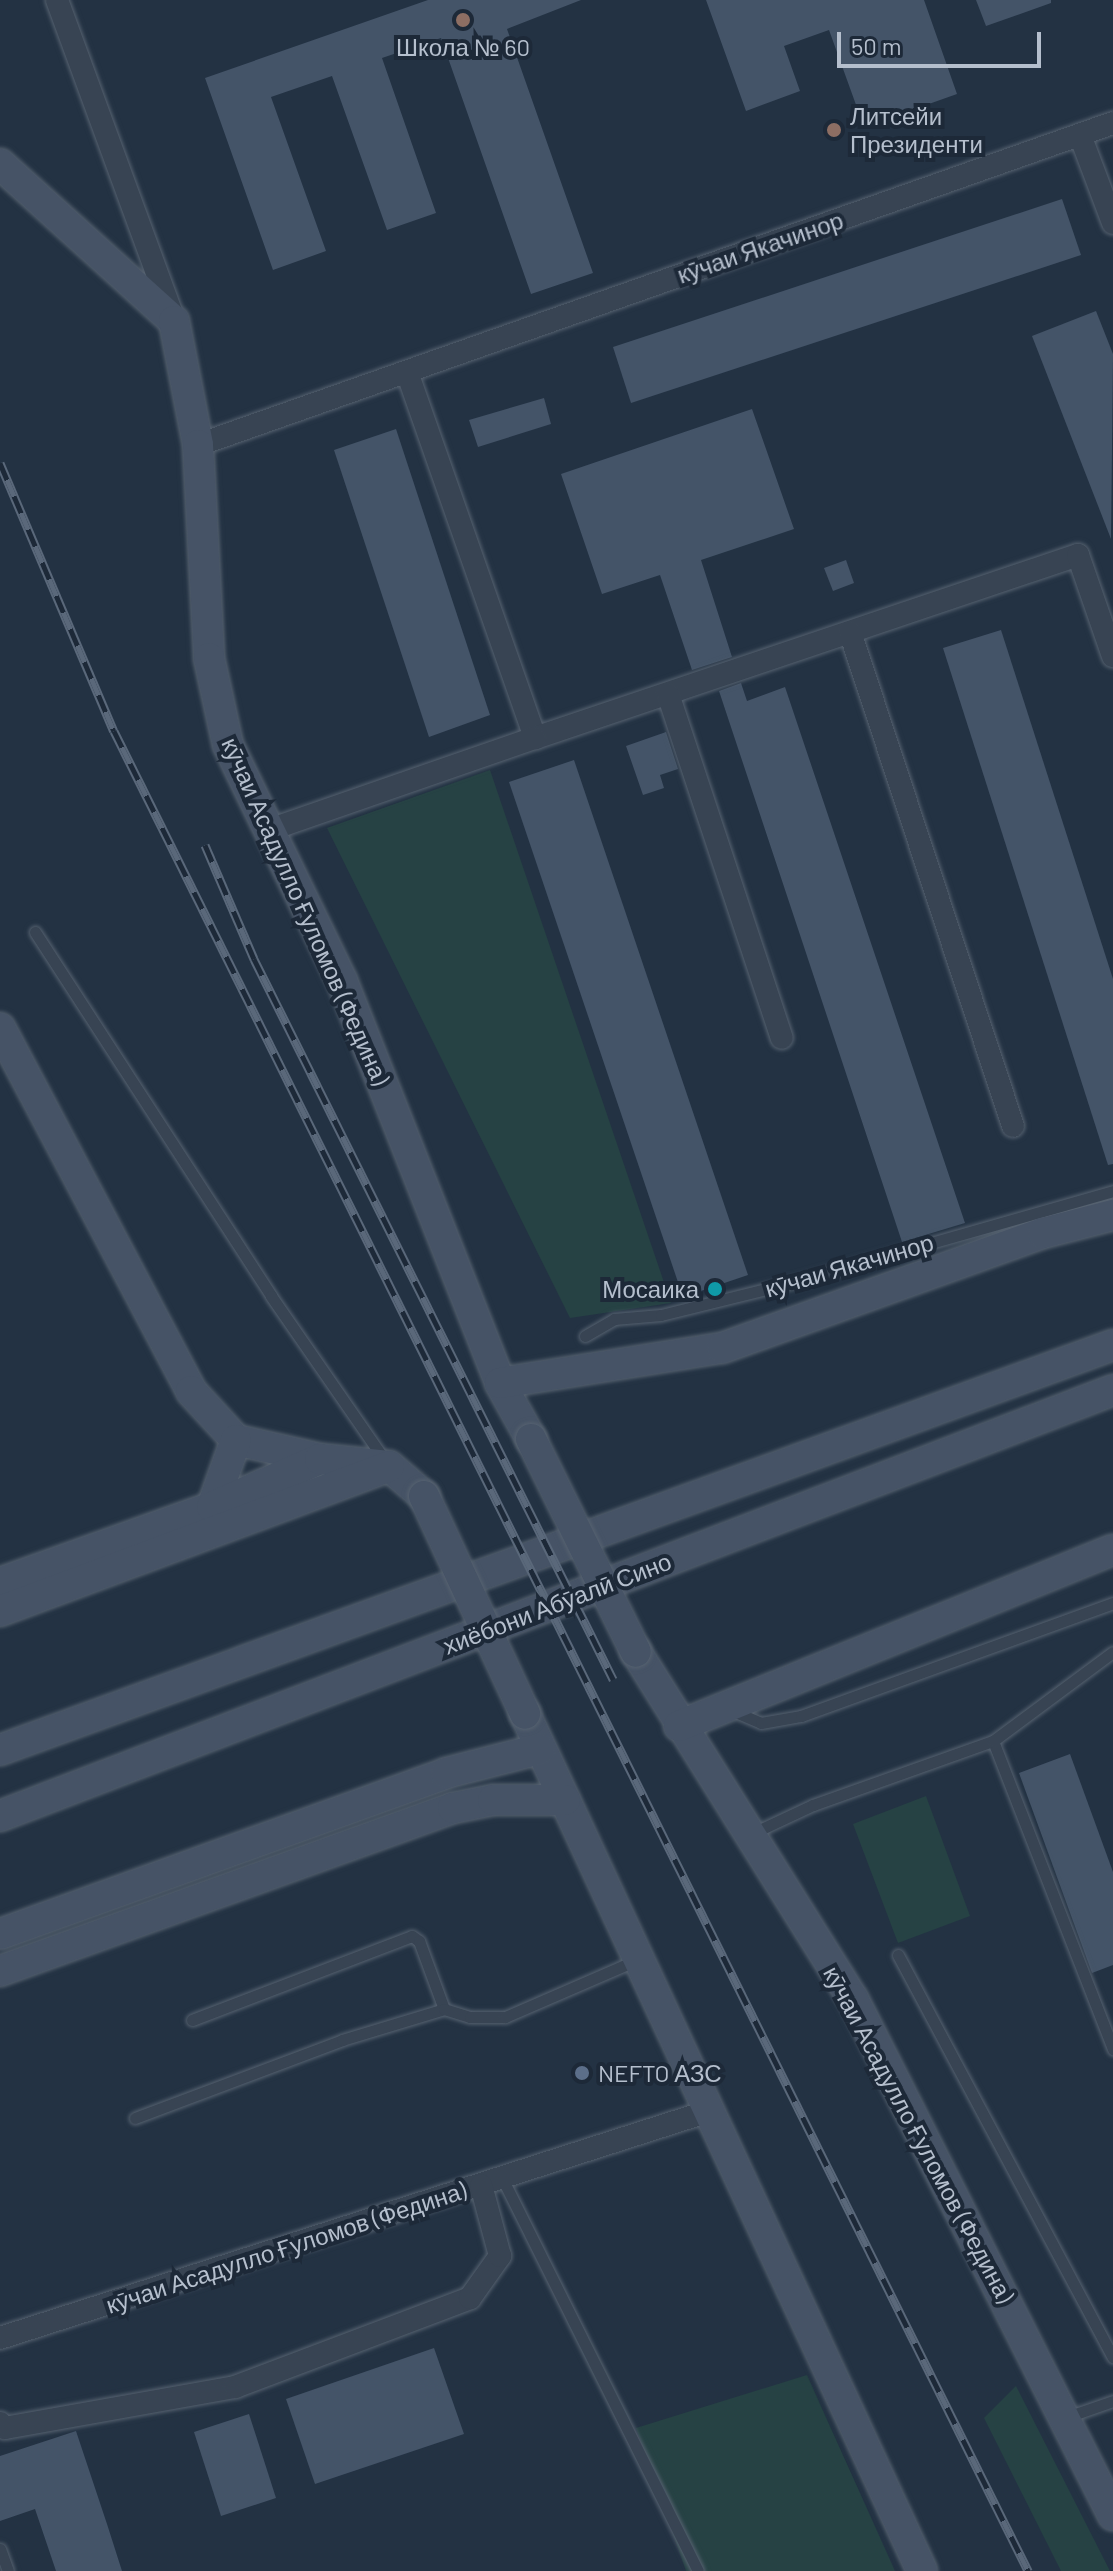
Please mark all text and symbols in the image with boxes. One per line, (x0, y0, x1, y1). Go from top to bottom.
marker: Школа № 60 (454, 11, 472, 29)
scale bar (841, 16, 1045, 66)
text: 50 m (851, 31, 902, 60)
place label: Школа № 60 (396, 33, 530, 61)
place label: Литсейи Президенти (850, 102, 983, 158)
marker: Литсейи Президенти (825, 121, 843, 139)
street label: кӯчаи Якачинор (673, 205, 847, 289)
street label: кӯчаи Асадулло Ғуломов (Федина) (216, 733, 396, 1089)
street label: кӯчаи Якачинор (762, 1227, 936, 1303)
place label: Мосаика (602, 1275, 699, 1303)
marker: Мосаика (706, 1280, 724, 1298)
street label: хиёбони Абӯалӣ Сино (439, 1546, 675, 1660)
street label: кӯчаи Асадулло Ғуломов (Федина) (818, 1961, 1020, 2307)
place label: NEFTO АЗС (598, 2059, 722, 2087)
marker: NEFTO АЗС (573, 2064, 591, 2082)
street label: кӯчаи Асадулло Ғуломов (Федина) (102, 2175, 470, 2319)

